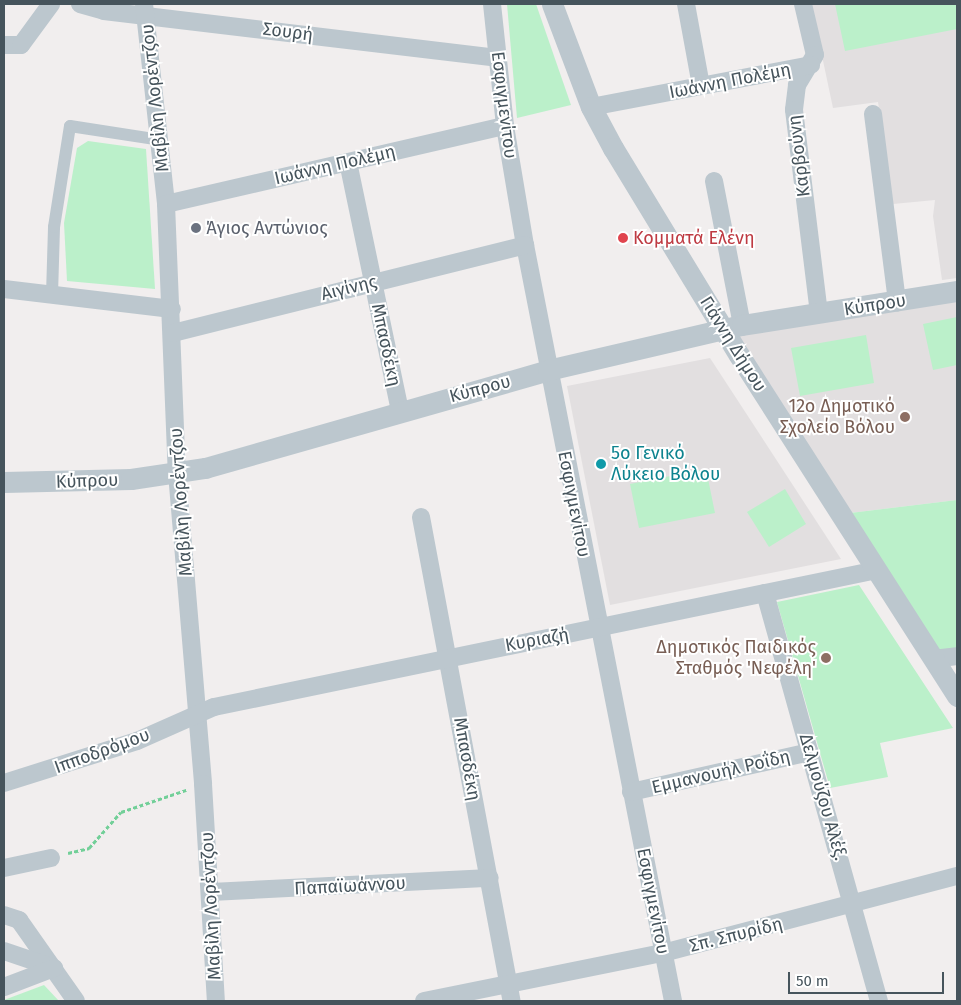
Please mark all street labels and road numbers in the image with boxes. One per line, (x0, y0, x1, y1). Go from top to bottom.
street label: Σουρή (262, 18, 314, 46)
street label: Μαβίλη Λορέντζου (137, 23, 173, 173)
street label: Εσφιγμενίτου (487, 50, 521, 160)
street label: Ιωάννη Πολέμη (667, 59, 793, 103)
street label: Καρβούνη (783, 114, 815, 198)
street label: Ιωάννη Πολέμη (272, 141, 398, 189)
street label: Αιγίνης (319, 271, 379, 305)
street label: Κύπρου (842, 289, 908, 321)
street label: Γιάννη Δήμου (695, 292, 771, 396)
street label: Μπασδέκη (367, 301, 405, 389)
street label: Κύπρου (447, 370, 513, 408)
street label: Μαβίλη Λορέντζου (165, 427, 197, 577)
street label: Εσφιγμενίτου (553, 449, 595, 559)
street label: Κύπρου (55, 469, 119, 493)
street label: Κυριαζή (503, 624, 571, 656)
street label: Μπασδέκη (449, 716, 485, 802)
street label: Ιπποδρόμου (51, 724, 153, 778)
street label: Δελμούζου Αλέξ. (795, 731, 851, 863)
street label: Εμμανουήλ Ροΐδη (650, 746, 792, 798)
street label: Μαβίλη Λορέντζου (196, 831, 226, 981)
street label: Εσφιγμενίτου (632, 846, 674, 956)
street label: Παπαϊωάννου (294, 872, 406, 900)
street label: Σπ. Σπυρίδη (687, 913, 785, 957)

